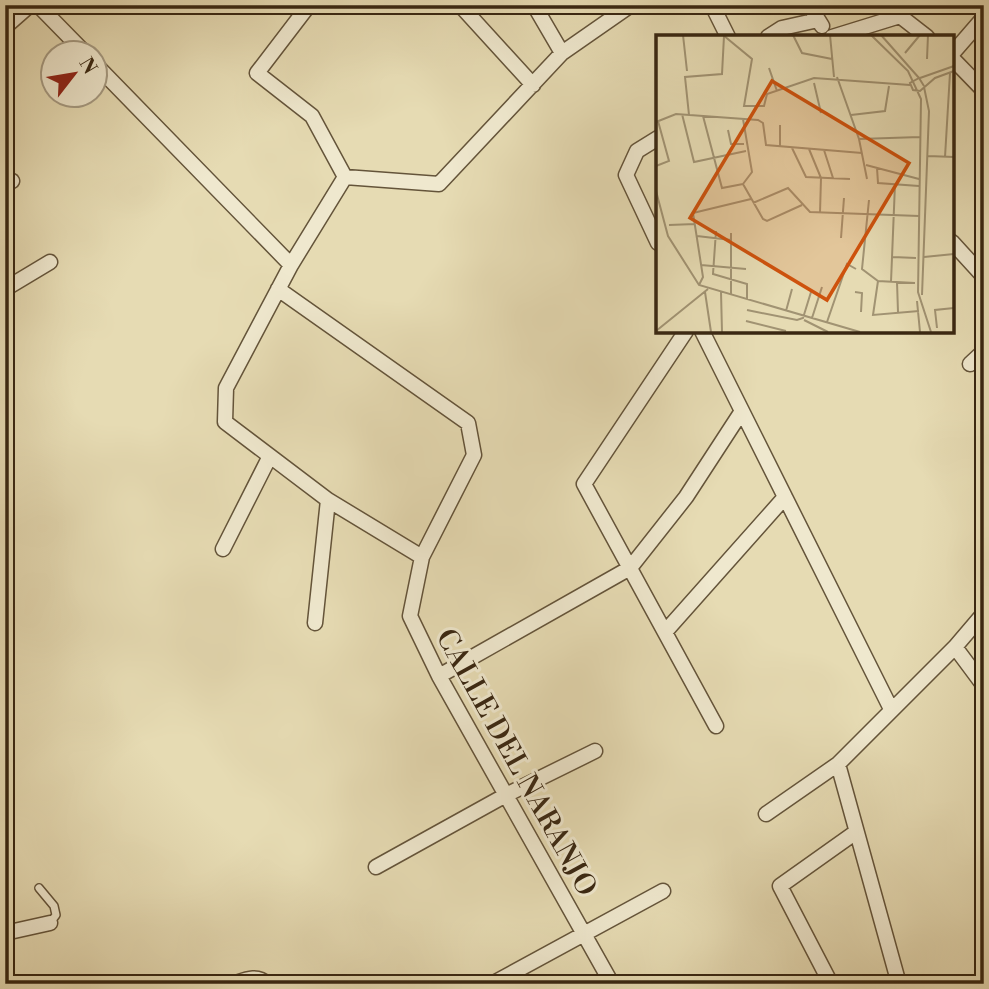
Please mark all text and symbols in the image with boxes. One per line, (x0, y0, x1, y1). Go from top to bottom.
inset map (656, 35, 954, 332)
north arrow (38, 38, 108, 108)
text: N (74, 53, 102, 78)
street label: CALLE DEL NARANJO (428, 623, 604, 903)

